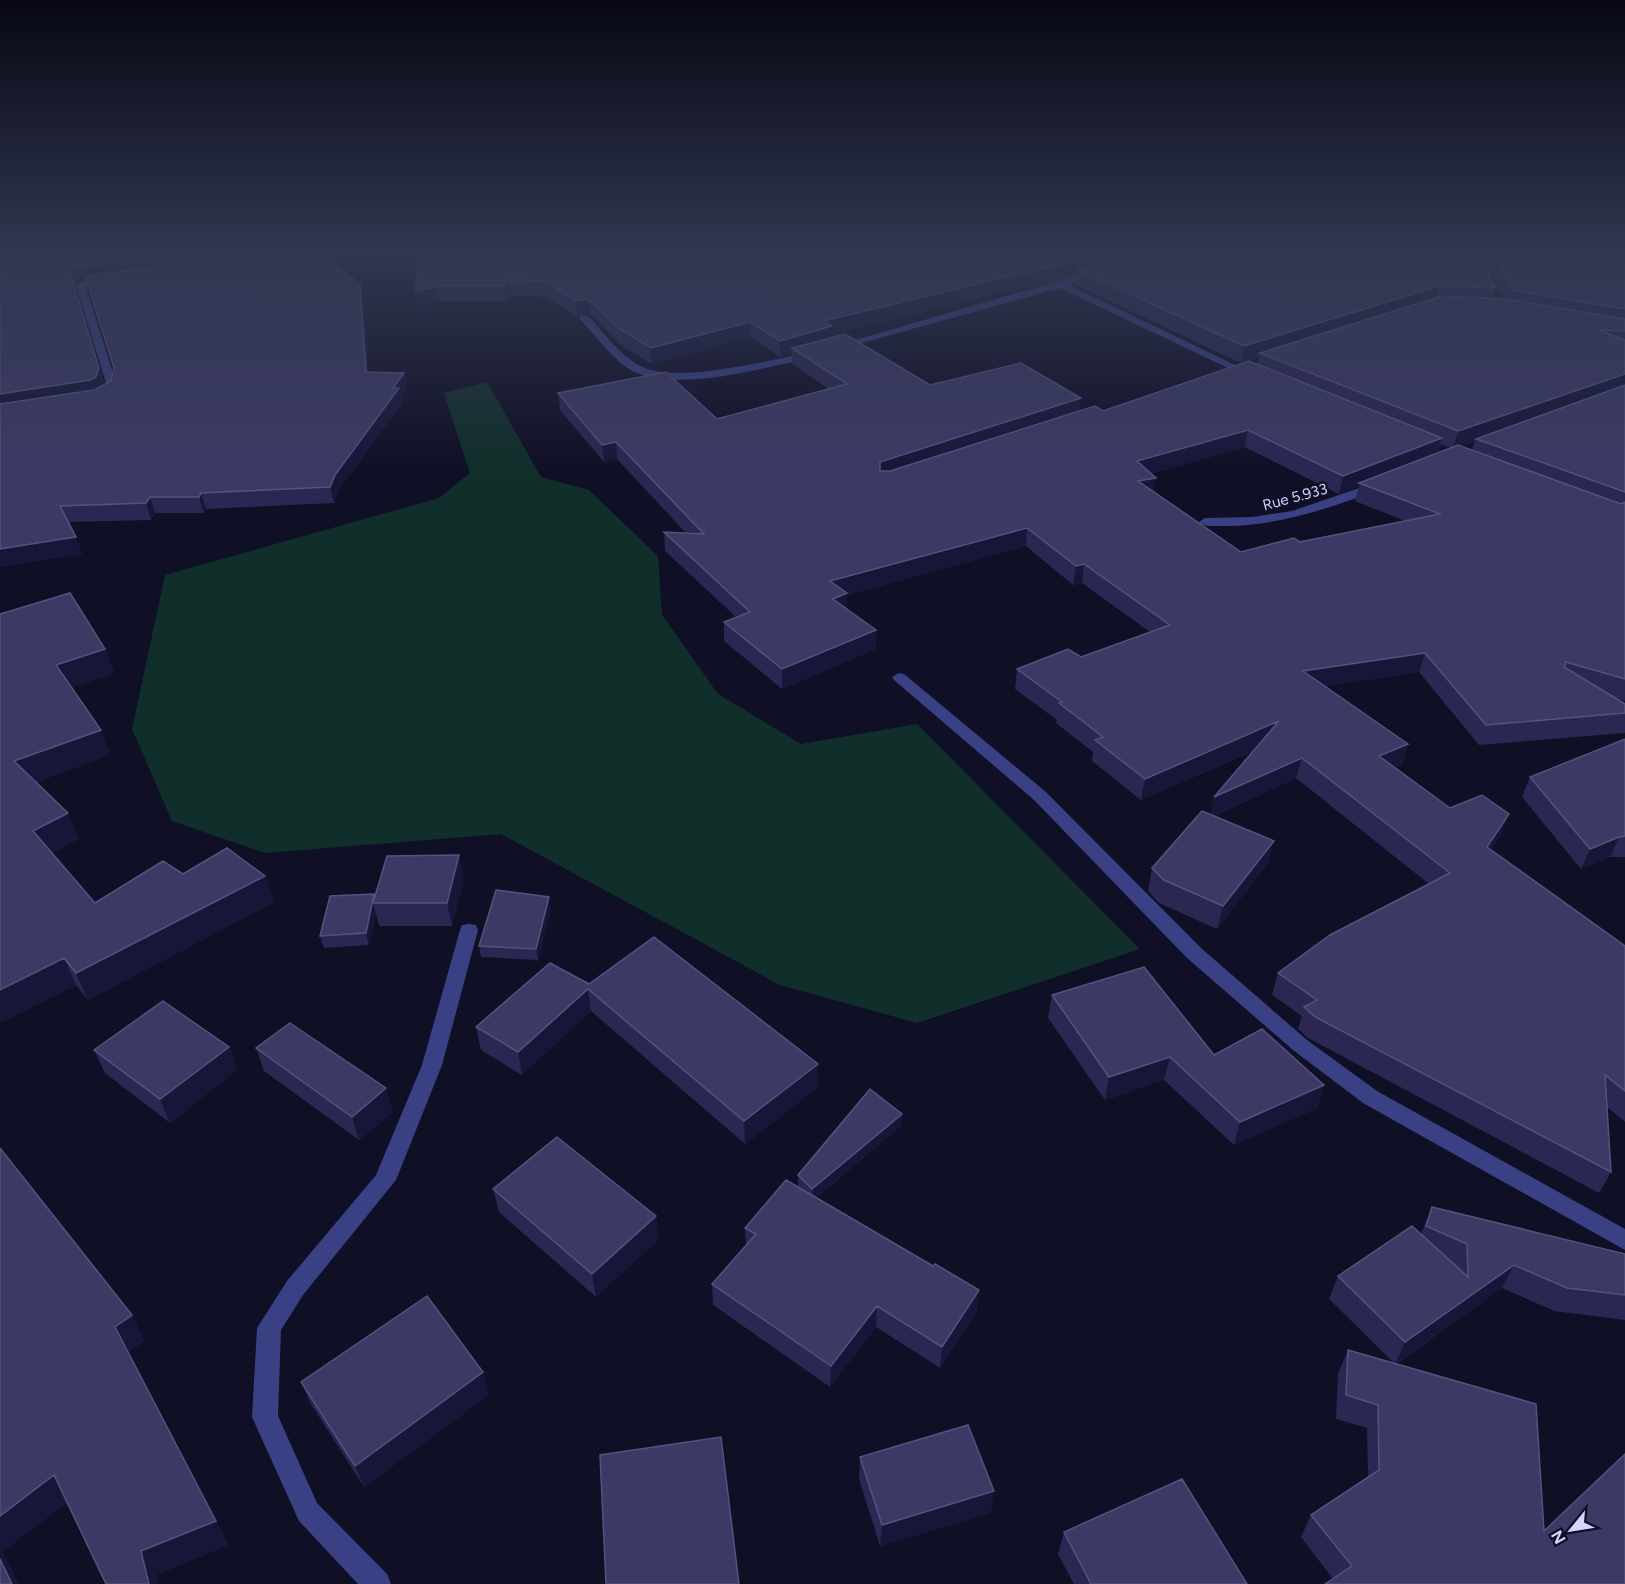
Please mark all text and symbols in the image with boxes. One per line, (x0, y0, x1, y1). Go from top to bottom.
street label: Rue 5.933 (1261, 480, 1329, 514)
north arrow (1541, 1500, 1601, 1560)
text: N (1547, 1527, 1570, 1547)

